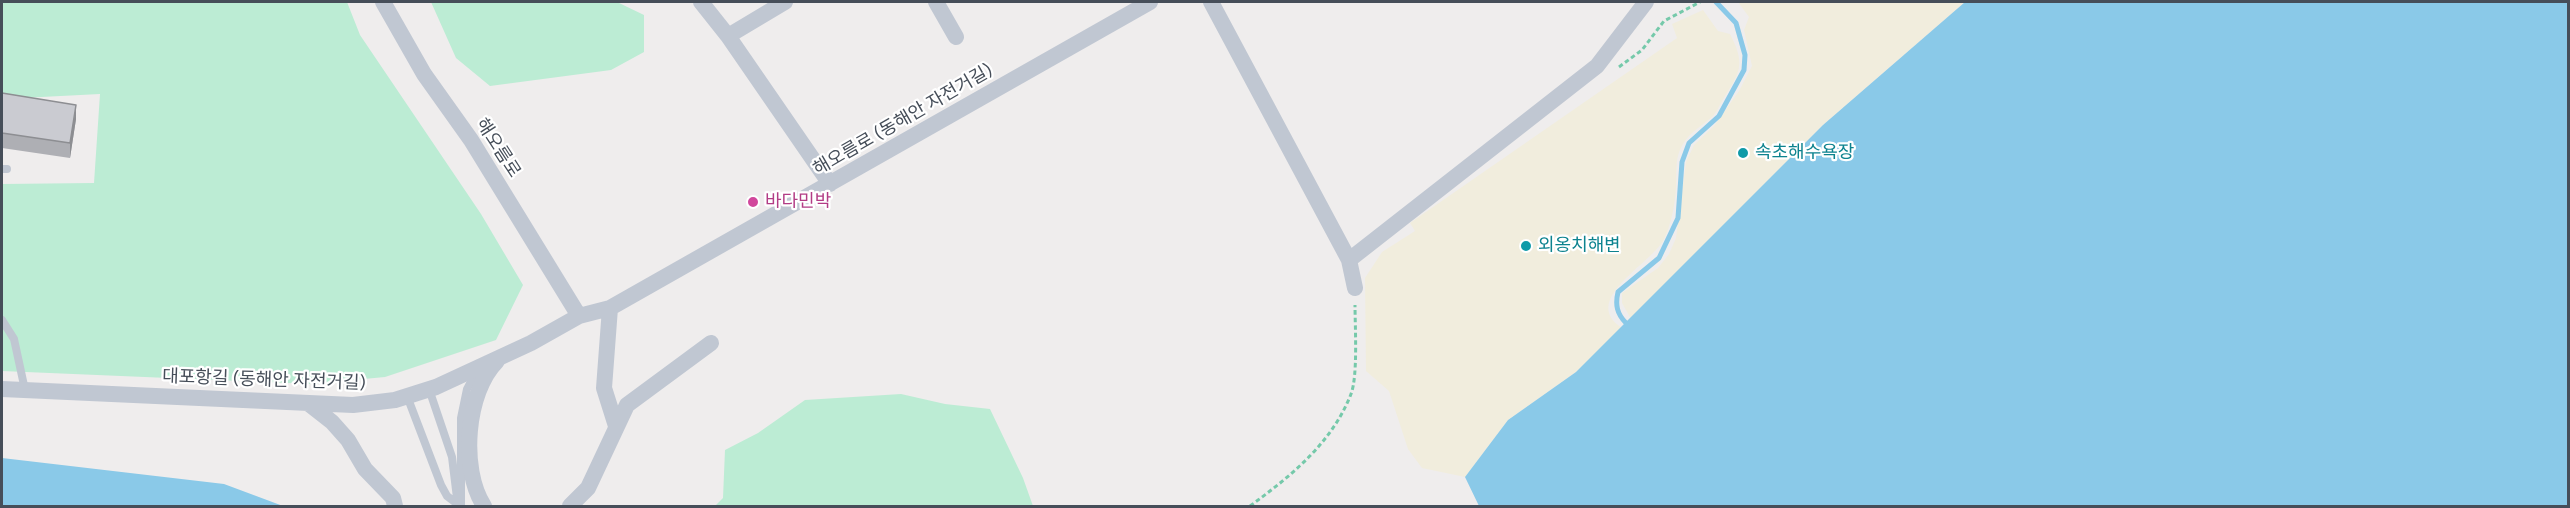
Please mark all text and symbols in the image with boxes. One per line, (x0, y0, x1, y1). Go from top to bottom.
street label: 해오름로 (동해안 자전거길) (809, 60, 997, 180)
street label: 해오름로 (471, 114, 525, 182)
place label: 속초해수욕장 (1755, 142, 1854, 164)
marker: 속초해수욕장 (1736, 146, 1750, 160)
place label: 바다민박 (765, 191, 831, 213)
marker: 바다민박 (746, 195, 760, 209)
place label: 외옹치해변 (1538, 235, 1621, 257)
marker: 외옹치해변 (1519, 239, 1533, 253)
street label: 대포항길 (동해안 자전거길) (162, 366, 366, 394)

